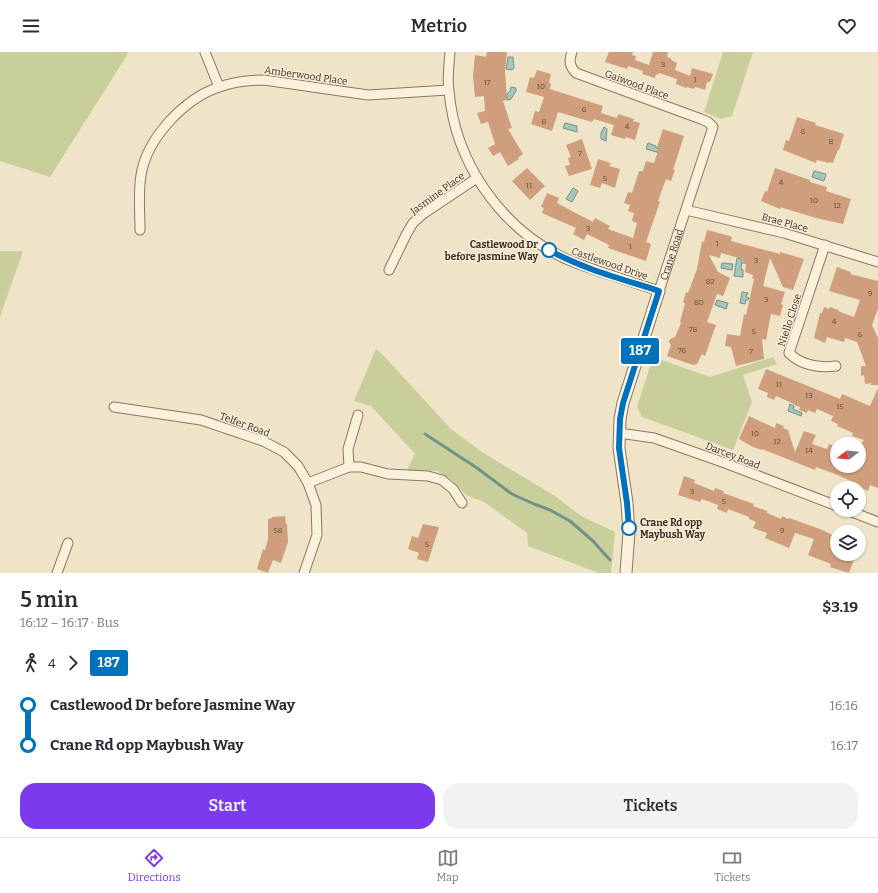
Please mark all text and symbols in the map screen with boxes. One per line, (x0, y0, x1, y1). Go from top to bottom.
icon: menu (20, 15, 42, 37)
text: Metrio (411, 15, 467, 37)
icon: heart (836, 15, 858, 37)
house number: 3 (661, 60, 666, 69)
street label: Amberwood Place (263, 64, 348, 88)
street label: Gaiwood Place (603, 68, 670, 102)
house number: 1 (693, 75, 697, 84)
house number: 17 (483, 78, 491, 87)
house number: 10 (537, 82, 545, 91)
house number: 6 (582, 105, 587, 114)
house number: 8 (542, 117, 547, 126)
house number: 4 (625, 122, 630, 131)
house number: 6 (801, 127, 806, 136)
house number: 8 (829, 137, 834, 146)
house number: 7 (578, 149, 582, 158)
street label: Jasmine Place (407, 170, 467, 218)
house number: 5 (603, 174, 607, 183)
house number: 4 (779, 178, 784, 187)
house number: 11 (526, 181, 533, 190)
house number: 10 (810, 196, 818, 205)
house number: 12 (833, 201, 841, 210)
street label: Brae Place (760, 211, 809, 235)
house number: 3 (586, 224, 591, 233)
street label: Crane Road (658, 228, 686, 282)
place label: Castlewood Dr before Jasmine Way (445, 239, 538, 263)
house number: 1 (715, 239, 719, 248)
marker: Castlewood Dr before Jasmine Way (541, 242, 557, 258)
house number: 1 (628, 242, 632, 251)
street label: Castlewood Drive (570, 245, 649, 283)
house number: 3 (754, 256, 759, 265)
house number: 82 (705, 277, 715, 286)
house number: 9 (868, 289, 873, 298)
street label: Niello Close (776, 292, 804, 348)
house number: 3 (764, 295, 769, 304)
house number: 80 (694, 298, 704, 307)
house number: 4 (832, 317, 837, 326)
house number: 78 (689, 325, 698, 334)
house number: 5 (752, 327, 756, 336)
house number: 6 (858, 330, 863, 339)
line badge: 187 (617, 338, 663, 364)
text: 187 (629, 342, 651, 359)
house number: 76 (678, 346, 687, 355)
house number: 7 (749, 347, 753, 356)
house number: 11 (776, 380, 783, 389)
house number: 13 (805, 391, 813, 400)
house number: 15 (836, 402, 844, 411)
street label: Telfer Road (218, 410, 271, 440)
house number: 10 (751, 429, 759, 438)
house number: 12 (773, 437, 781, 446)
north arrow (830, 437, 866, 473)
map controls (830, 437, 866, 561)
street label: Darcey Road (704, 440, 762, 472)
house number: 14 (805, 446, 813, 455)
button: locate (830, 481, 866, 517)
house number: 3 (690, 487, 695, 496)
house number: 5 (722, 497, 726, 506)
place label: Crane Rd opp Maybush Way (640, 517, 706, 541)
marker: Crane Rd opp Maybush Way (621, 520, 637, 536)
button: layers (830, 525, 866, 561)
house number: 58 (273, 526, 283, 535)
house number: 9 (780, 526, 785, 535)
house number: 5 (425, 540, 429, 549)
text: 5 min (20, 586, 78, 613)
text: $3.19 (822, 598, 858, 616)
text: 16:12 – 16:17 · Bus (20, 615, 119, 630)
icon: walk (20, 652, 42, 674)
icon: forward (62, 652, 84, 674)
text: 187 (98, 654, 120, 671)
text: 4 (48, 656, 56, 671)
text: Castlewood Dr before Jasmine Way (50, 696, 295, 714)
text: 16:16 (829, 698, 858, 713)
text: Crane Rd opp Maybush Way (50, 736, 244, 754)
text: 16:17 (831, 738, 858, 753)
button: Start (20, 783, 435, 829)
button: Tickets (443, 783, 858, 829)
tab: Directions (128, 847, 181, 884)
tab: Map (436, 847, 459, 884)
tab: Tickets (714, 847, 750, 884)

